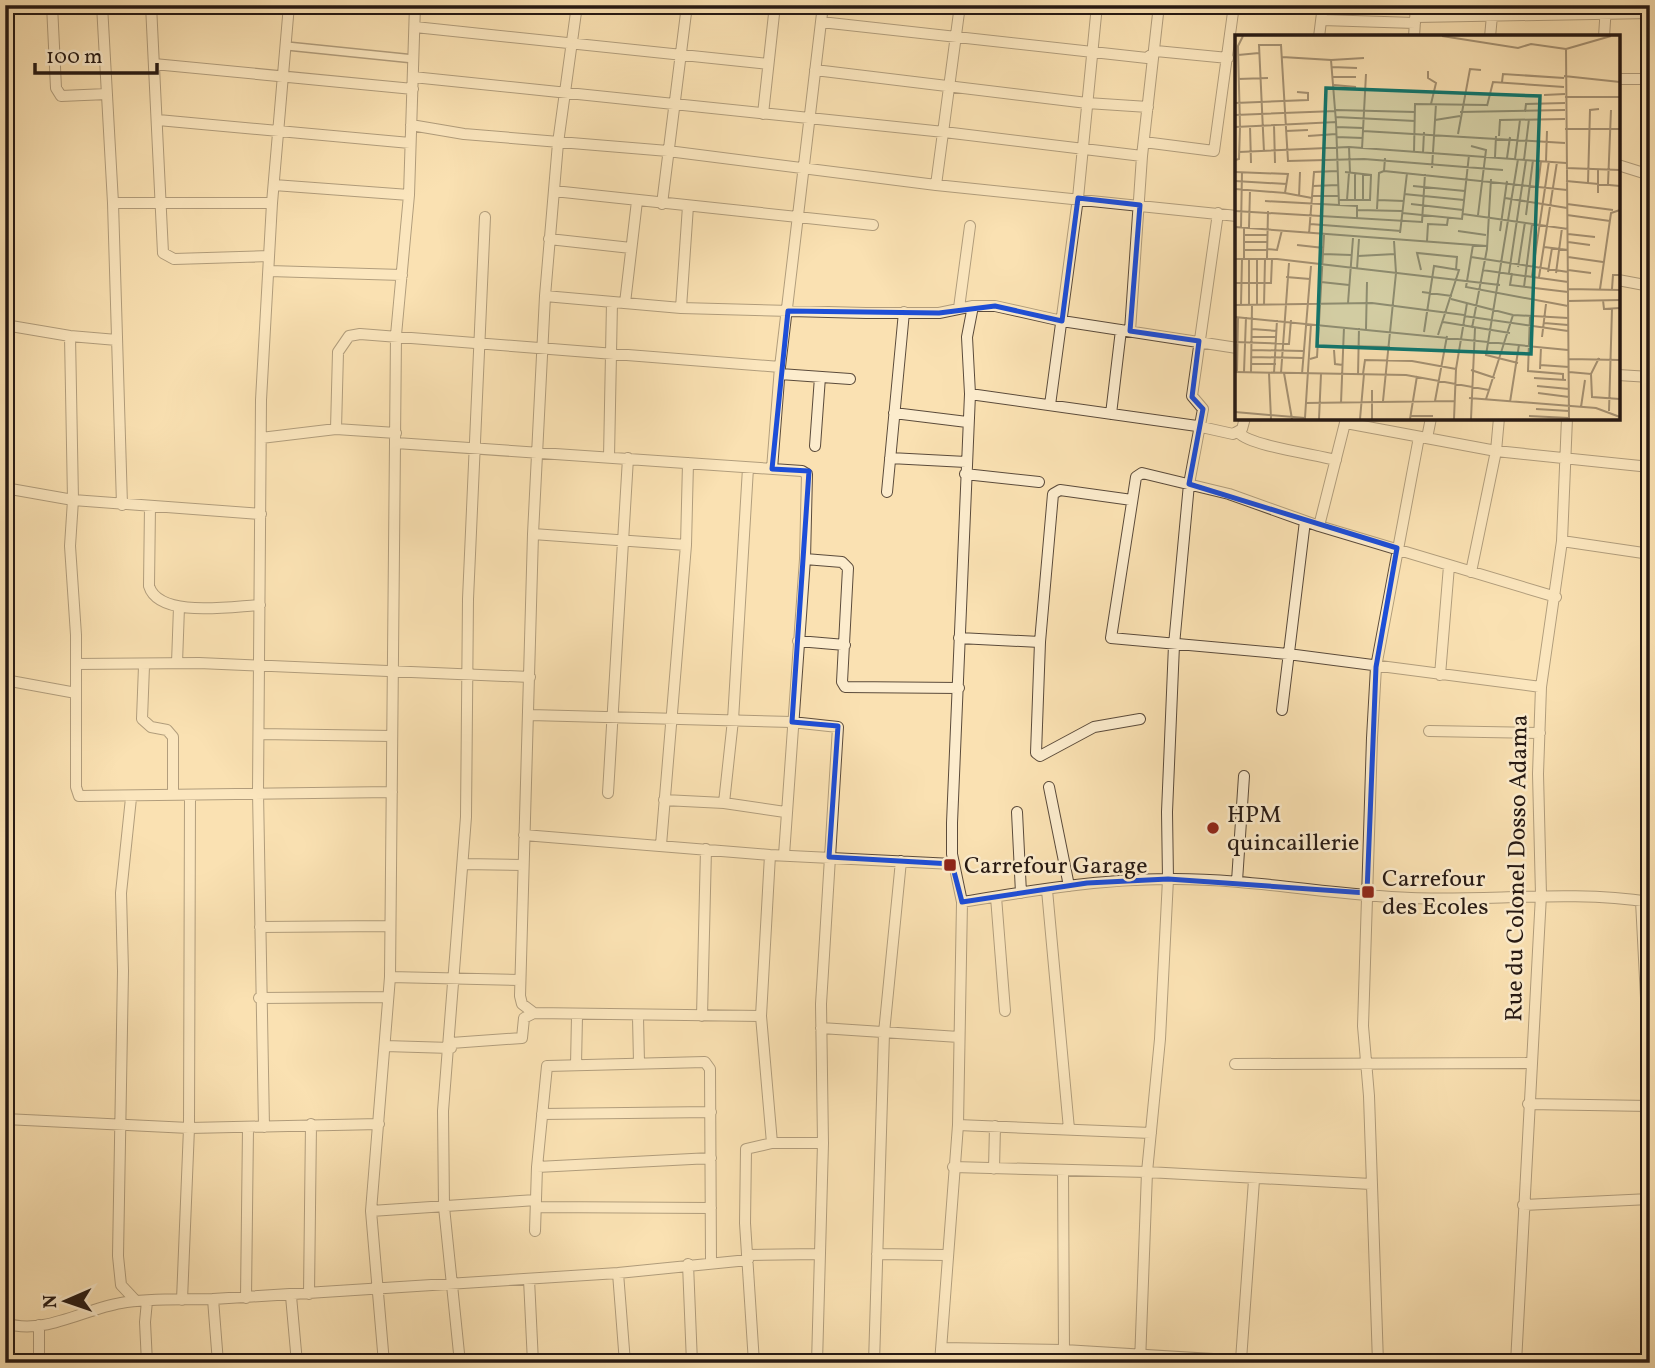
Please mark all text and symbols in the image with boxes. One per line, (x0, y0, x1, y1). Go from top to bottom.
scale bar (35, 32, 158, 76)
inset map (1235, 35, 1620, 420)
text: 100 m (46, 43, 103, 72)
street label: Rue du Colonel Dosso Adama (1498, 714, 1538, 1022)
place label: HPM quincaillerie (1227, 799, 1359, 861)
marker: HPM quincaillerie (1205, 820, 1221, 836)
place label: Carrefour Garage (964, 850, 1148, 884)
marker: Carrefour Garage (942, 857, 958, 873)
place label: Carrefour des Ecoles (1382, 863, 1489, 925)
marker: Carrefour des Ecoles (1360, 884, 1376, 900)
north arrow (32, 1266, 102, 1336)
text: N (38, 1294, 64, 1309)

